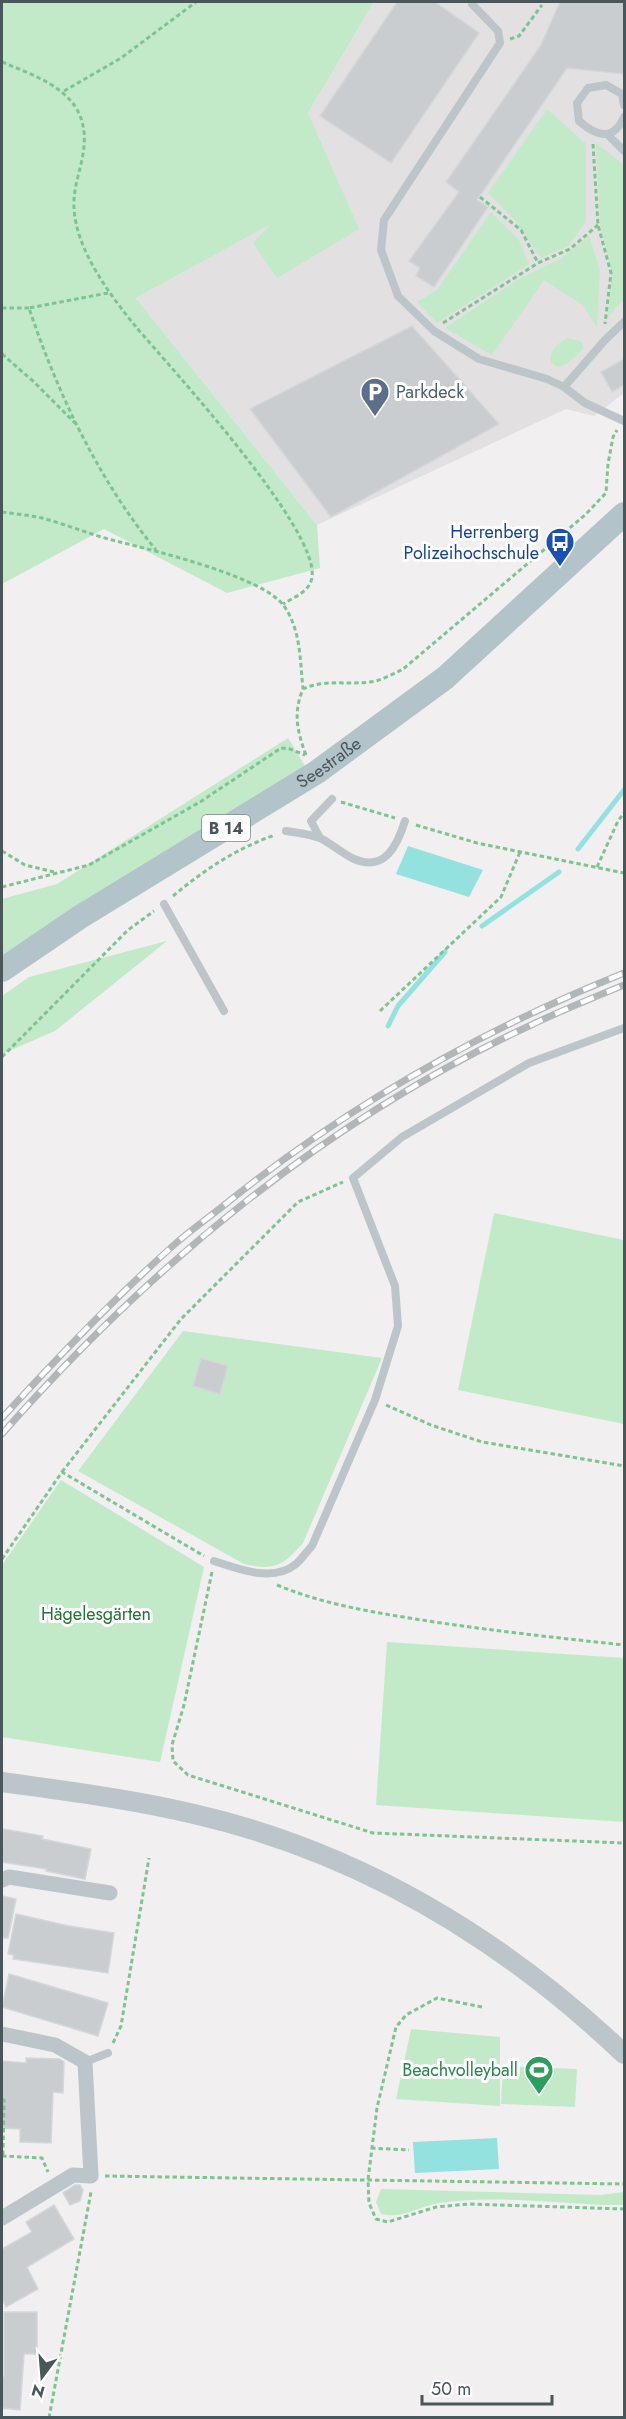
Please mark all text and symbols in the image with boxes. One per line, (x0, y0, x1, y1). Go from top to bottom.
parking icon: Parkdeck (359, 376, 391, 418)
place label: Parkdeck (396, 379, 464, 405)
place label: Herrenberg Polizeihochschule (404, 519, 539, 566)
bus stop icon: Herrenberg Polizeihochschule (544, 526, 576, 568)
street label: Seestraße (291, 731, 367, 795)
road number: B 14 (202, 815, 250, 841)
park label: Hägelesgärten (41, 1601, 151, 1627)
sports icon: Beachvolleyball (523, 2054, 555, 2096)
place label: Beachvolleyball (402, 2057, 518, 2083)
north arrow (12, 2347, 72, 2407)
scale bar (422, 2368, 552, 2406)
text: 50 m (431, 2376, 471, 2402)
text: N (29, 2378, 47, 2404)

